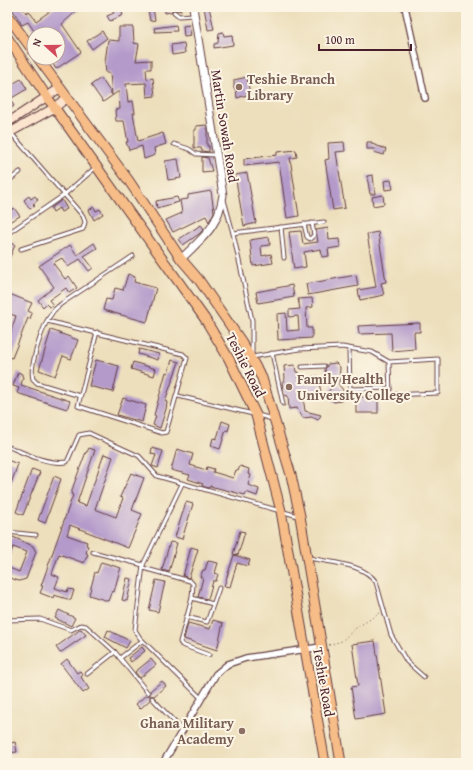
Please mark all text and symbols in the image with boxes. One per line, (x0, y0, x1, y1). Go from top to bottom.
north arrow (26, 26, 66, 66)
scale bar (319, 26, 411, 52)
text: 100 m (325, 31, 355, 48)
text: N (28, 36, 46, 49)
street label: Martin Sowah Road (206, 68, 244, 184)
place label: Teshie Branch Library (247, 69, 336, 105)
marker: Teshie Branch Library (234, 82, 244, 92)
street label: Teshie Road (221, 329, 271, 401)
place label: Family Health University College (297, 369, 410, 405)
marker: Family Health University College (284, 382, 294, 392)
street label: Teshie Road (308, 646, 340, 719)
place label: Ghana Military Academy (140, 713, 235, 749)
marker: Ghana Military Academy (237, 726, 247, 736)

